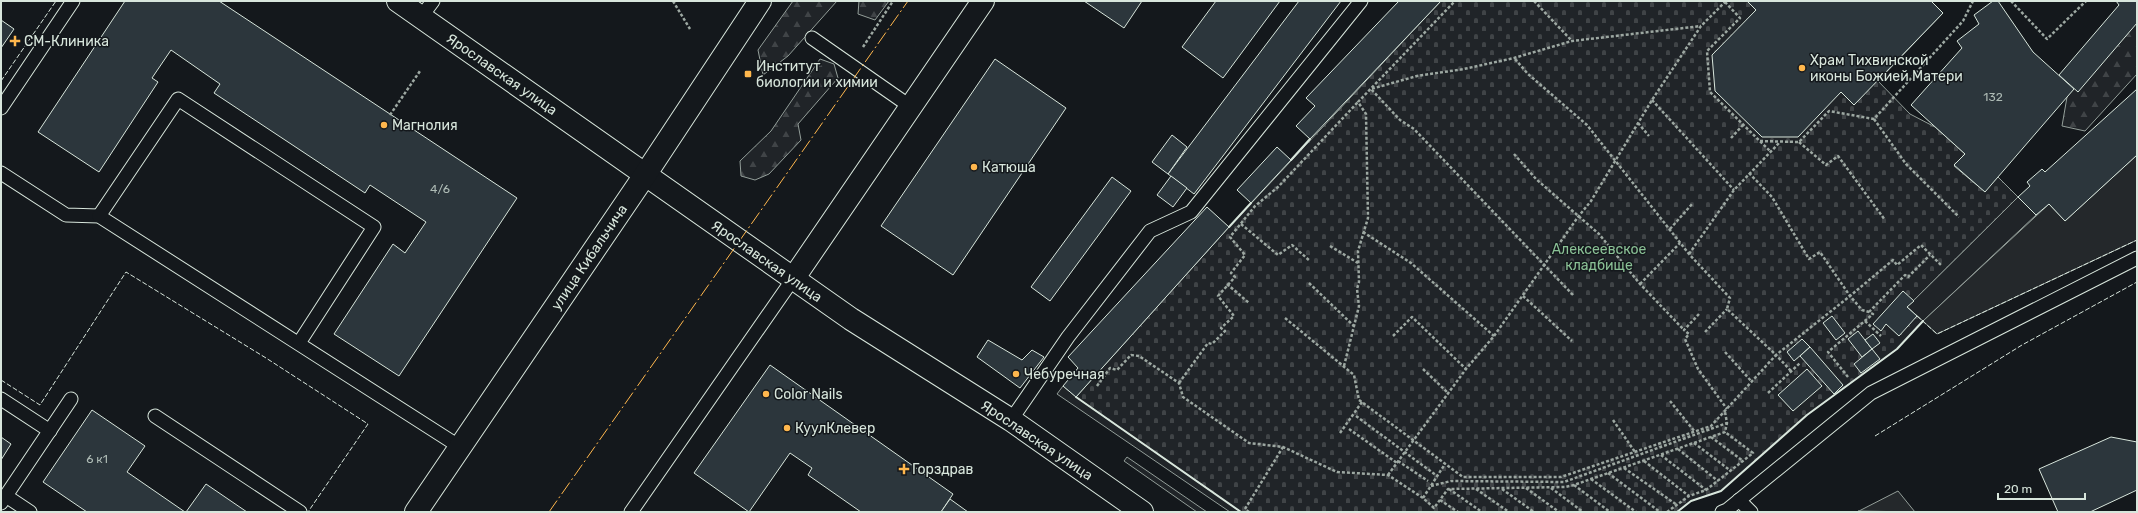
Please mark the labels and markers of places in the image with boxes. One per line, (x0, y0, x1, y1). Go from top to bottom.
place label: СМ-Клиника (24, 33, 109, 50)
marker: СМ-Клиника (9, 35, 21, 47)
place label: Храм Тихвинской иконы Божией Матери (1810, 52, 1963, 85)
place label: Институт биологии и химии (756, 58, 878, 91)
marker: Храм Тихвинской иконы Божией Матери (1797, 63, 1807, 73)
marker: Институт биологии и химии (743, 69, 753, 79)
place label: Магнолия (392, 117, 458, 134)
marker: Магнолия (379, 120, 389, 130)
place label: Катюша (982, 159, 1036, 176)
marker: Катюша (969, 162, 979, 172)
place label: Чебуречная (1024, 366, 1105, 383)
marker: Чебуречная (1011, 369, 1021, 379)
place label: Color Nails (774, 386, 843, 403)
marker: Color Nails (761, 389, 771, 399)
place label: КуулКлевер (795, 420, 875, 437)
marker: КуулКлевер (782, 423, 792, 433)
place label: Горздрав (912, 461, 974, 478)
marker: Горздрав (899, 464, 909, 474)

